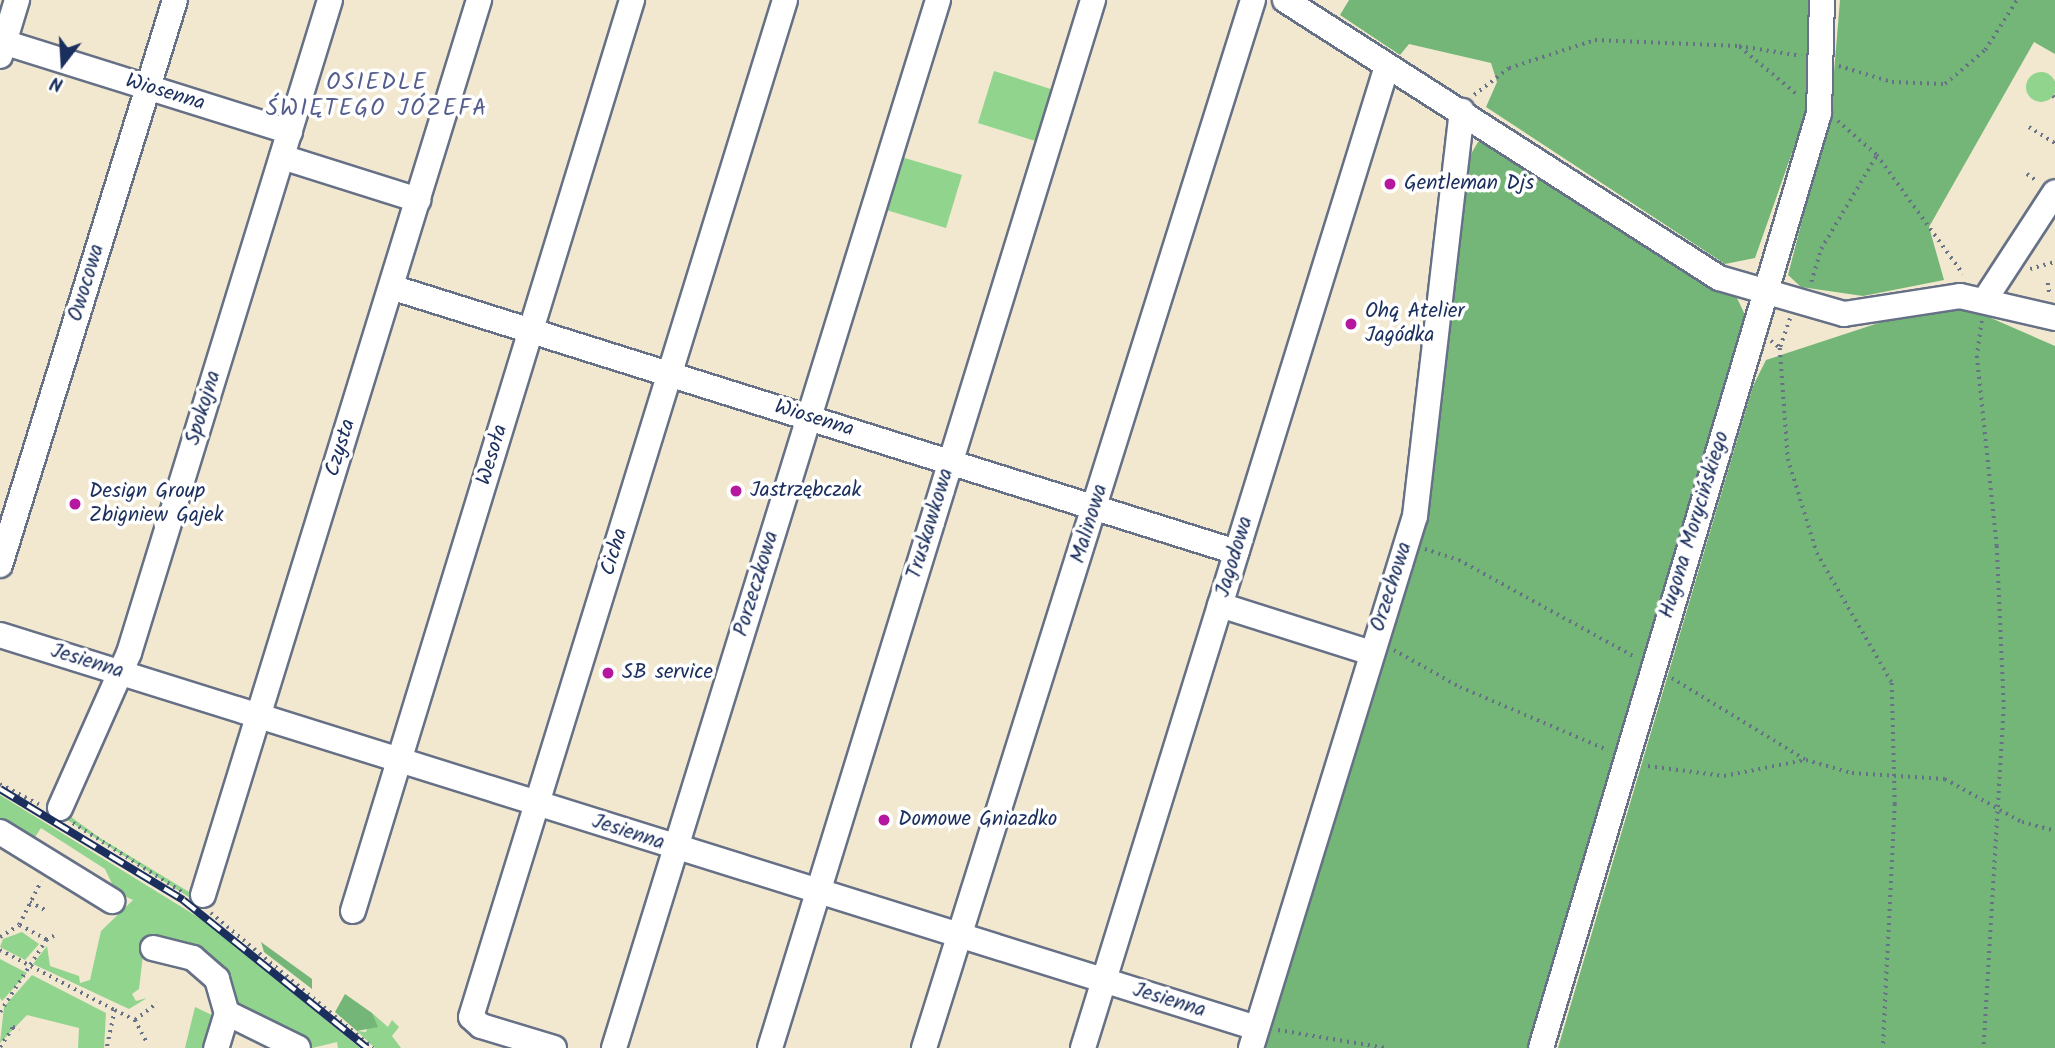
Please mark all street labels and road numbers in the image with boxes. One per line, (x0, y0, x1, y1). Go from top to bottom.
street label: Wiosenna (122, 69, 208, 117)
street label: Owocowa (63, 241, 111, 325)
street label: Spokojna (181, 368, 227, 448)
street label: Wiosenna (771, 395, 857, 443)
street label: Czysta (320, 416, 362, 480)
street label: Wesoła (472, 422, 514, 488)
street label: Hugona Morycińskiego (1655, 428, 1735, 622)
street label: Truskawkowa (902, 466, 960, 582)
street label: Malinowa (1066, 481, 1114, 567)
street label: Jagodowa (1211, 514, 1259, 600)
street label: Cicha (596, 525, 634, 579)
street label: Porzeczkowa (729, 528, 785, 640)
street label: Orzechowa (1366, 539, 1418, 635)
street label: Jesienna (47, 639, 127, 685)
street label: Jesienna (588, 809, 668, 857)
street label: Jesienna (1129, 978, 1209, 1024)

